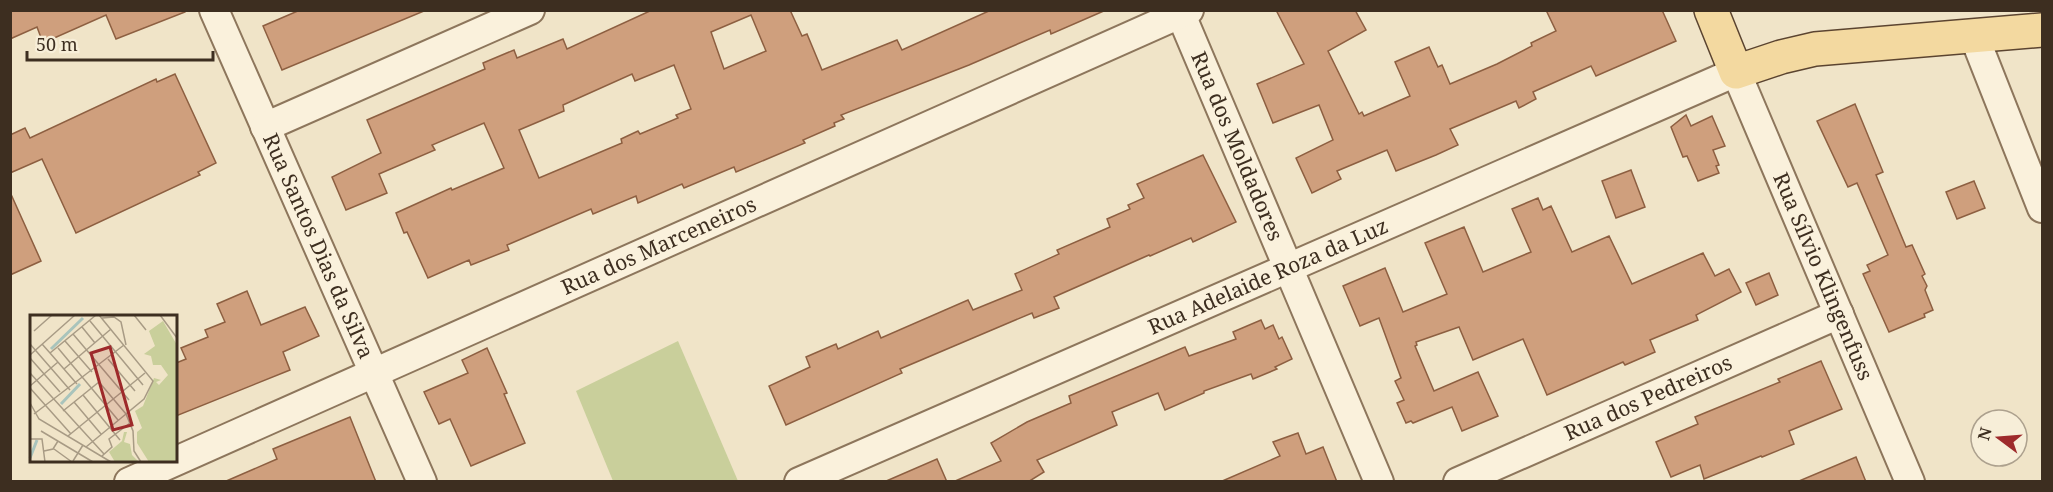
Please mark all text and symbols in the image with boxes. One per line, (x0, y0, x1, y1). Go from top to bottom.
scale bar (27, 24, 213, 62)
text: 50 m (36, 32, 78, 56)
street label: Rua dos Moldadores (1185, 47, 1290, 245)
street label: Rua Santos Dias da Silva (257, 129, 381, 363)
street label: Rua Sílvio Klingenfuss (1767, 168, 1880, 384)
street label: Rua dos Marceneiros (557, 190, 760, 301)
street label: Rua Adelaide Roza da Luz (1143, 211, 1392, 341)
inset map (30, 315, 177, 462)
street label: Rua dos Pedreiros (1560, 348, 1736, 446)
north arrow (1969, 408, 2029, 468)
text: N (1972, 424, 1997, 443)

